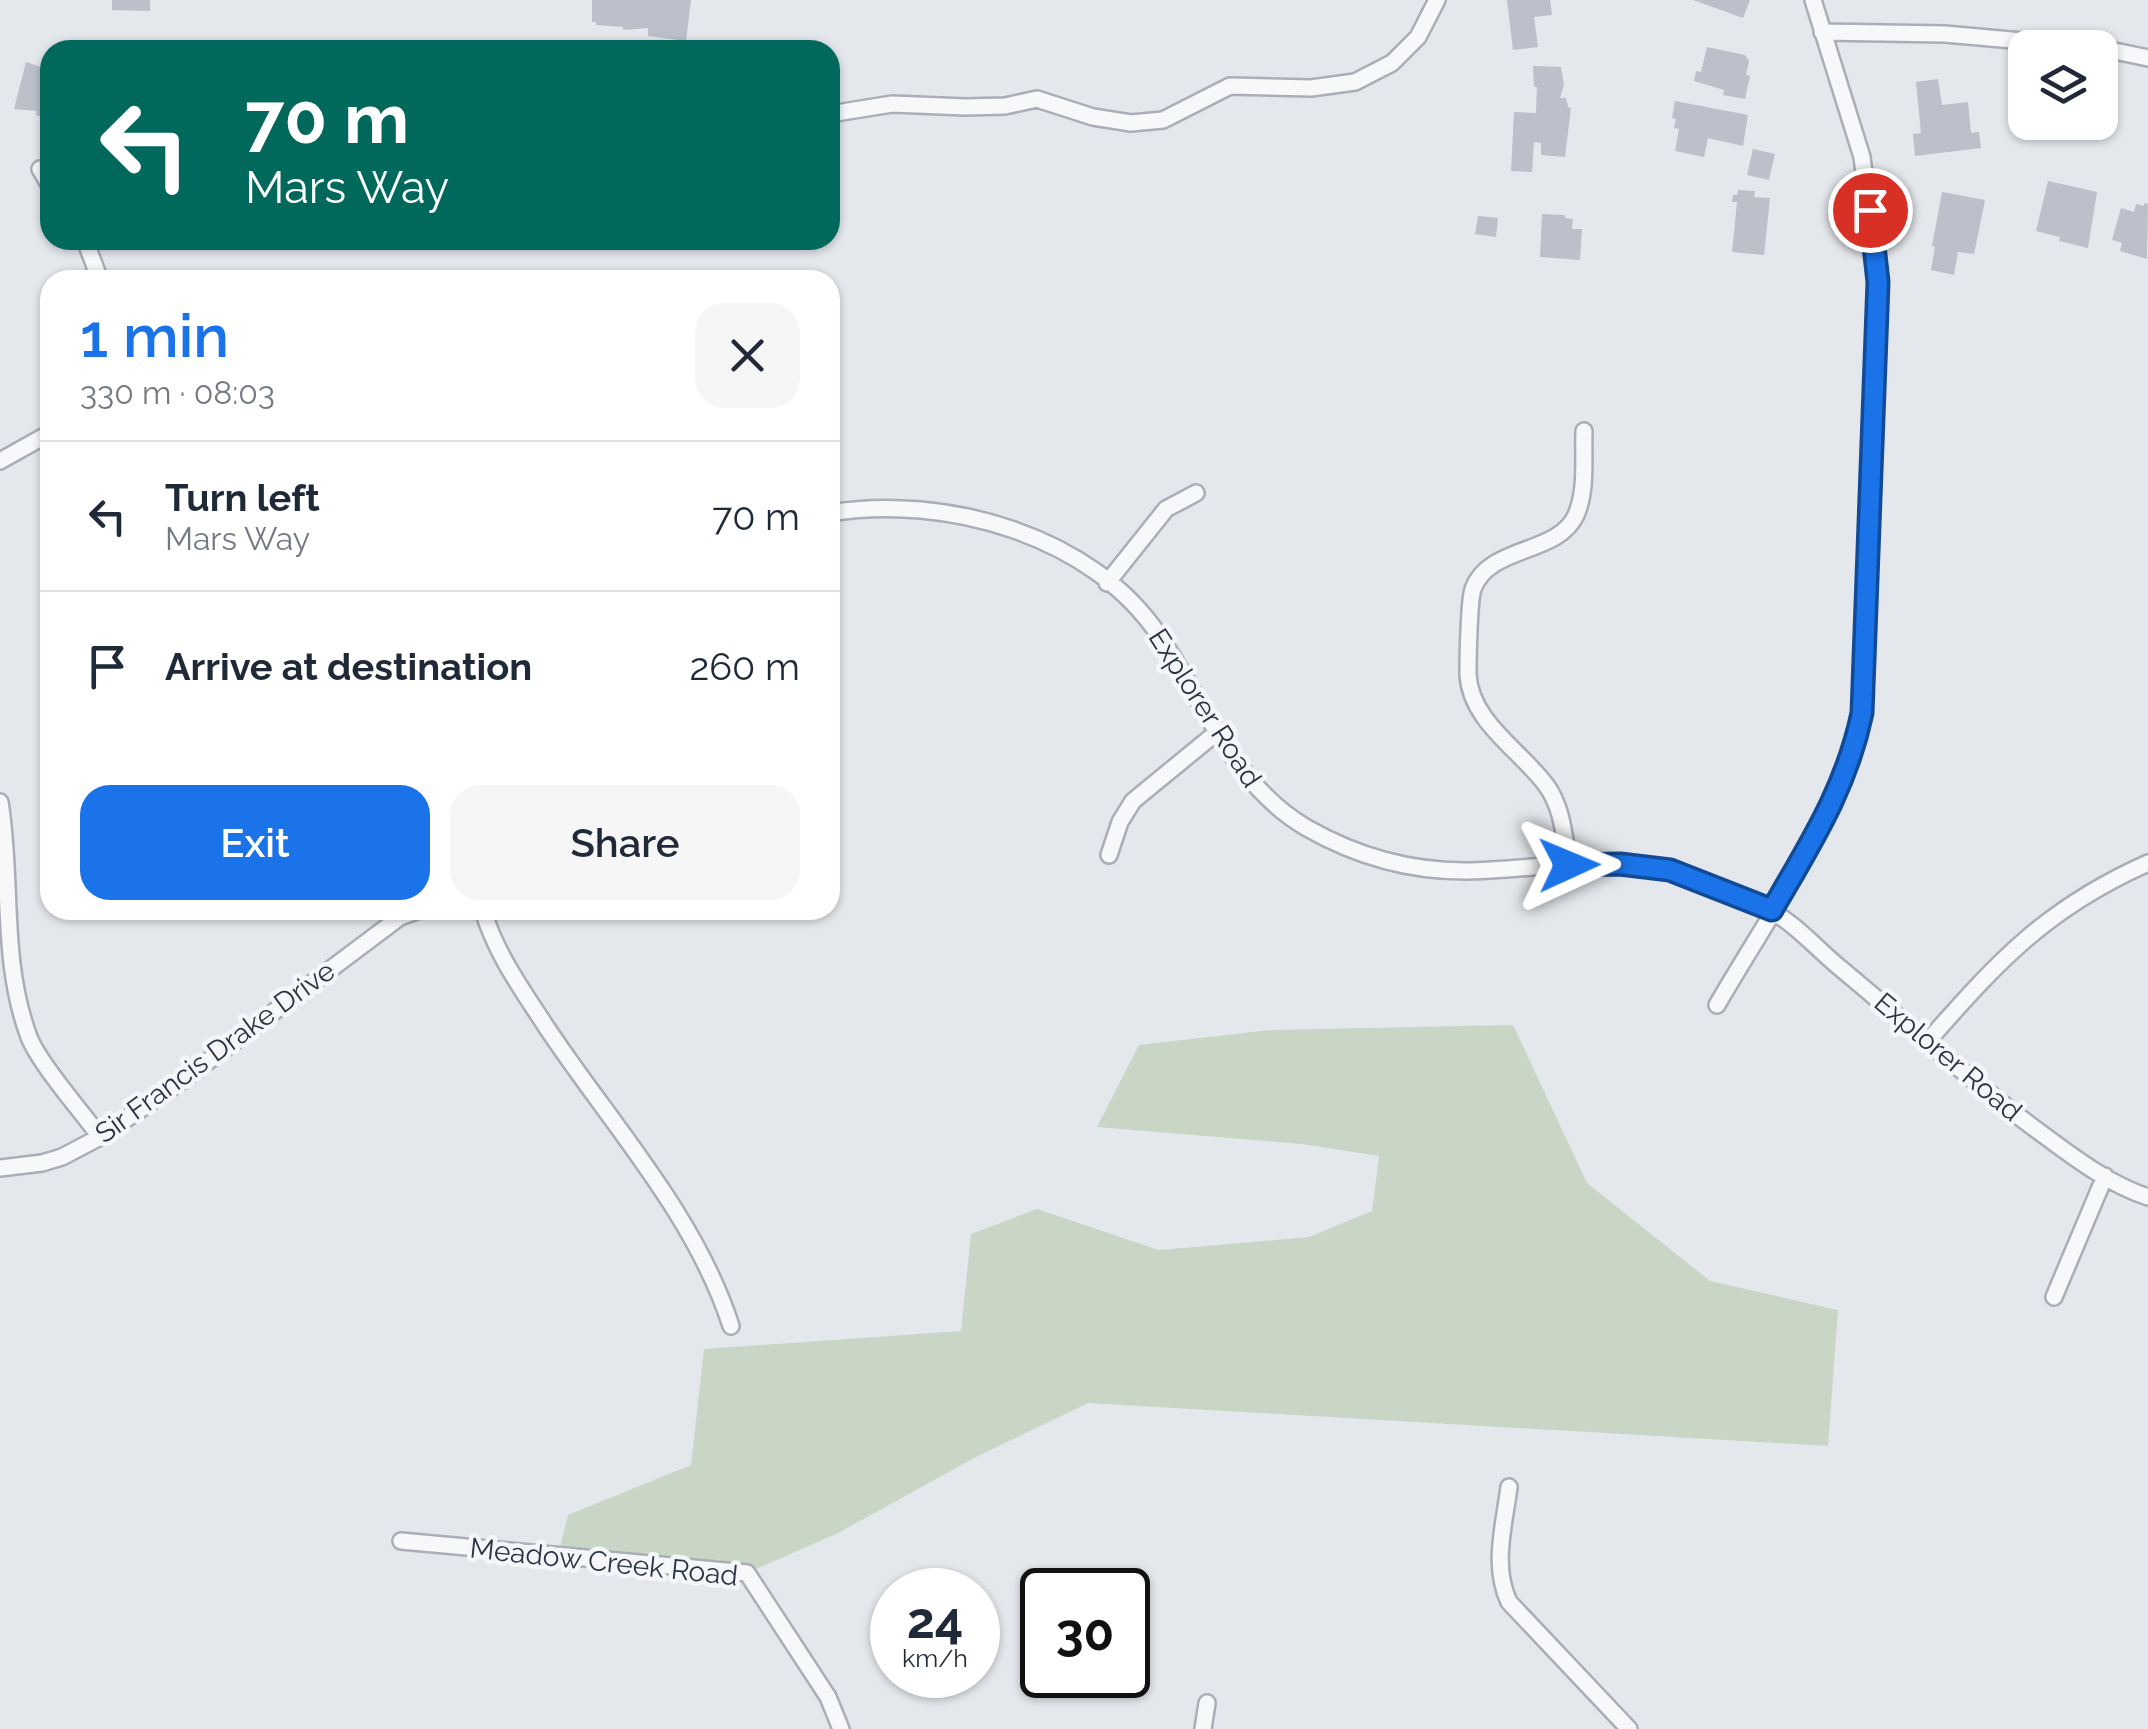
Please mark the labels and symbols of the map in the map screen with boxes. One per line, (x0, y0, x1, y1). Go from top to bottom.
pin (1828, 168, 1913, 253)
street label: Explorer Road (1142, 623, 1268, 793)
position arrow (1517, 813, 1621, 917)
street label: Sir Francis Drake Drive (89, 954, 341, 1150)
street label: Explorer Road (1868, 986, 2028, 1128)
street label: Meadow Creek Road (468, 1532, 740, 1592)
speed limit sign: 30 (1020, 1568, 1150, 1698)

